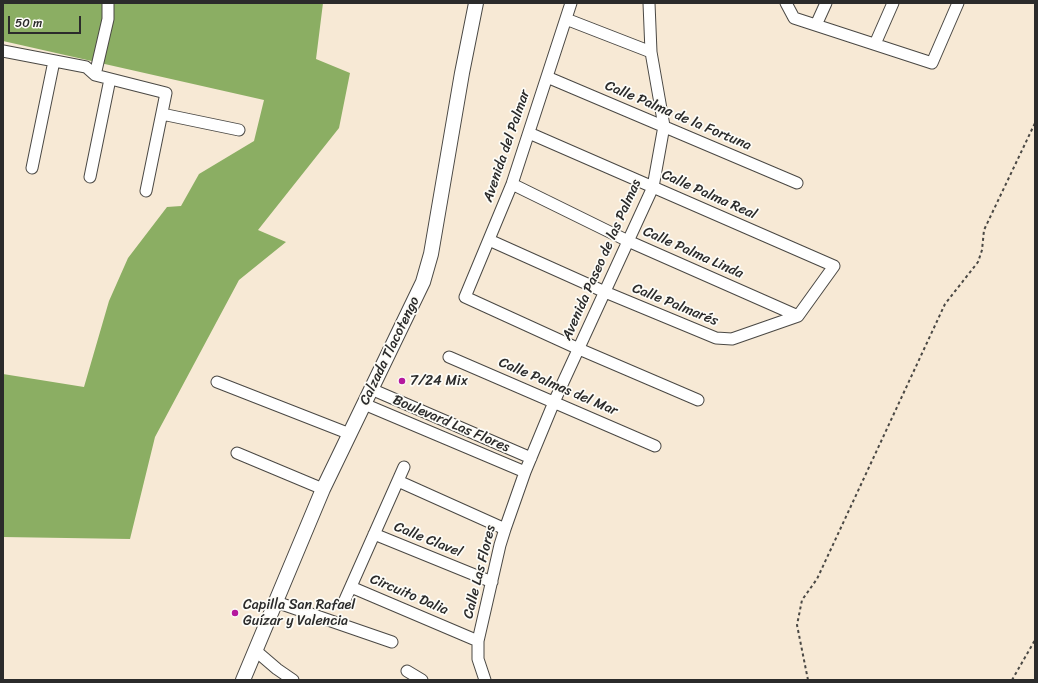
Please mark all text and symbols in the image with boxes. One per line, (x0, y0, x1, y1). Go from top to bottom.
scale bar (10, 8, 83, 34)
text: 50 m (15, 12, 42, 34)
street label: Calle Palma de la Fortuna (602, 78, 754, 154)
street label: Avenida del Palmar (480, 88, 534, 204)
street label: Calle Palma Real (659, 167, 759, 223)
street label: Avenida Paseo de las Palmas (559, 177, 645, 343)
street label: Calle Palma Linda (640, 223, 746, 283)
street label: Calle Palmarés (630, 280, 720, 330)
street label: Calzada Tlacotengo (356, 294, 424, 408)
street label: Calle Palmas del Mar (496, 354, 620, 420)
place label: 7/24 Mix (410, 373, 468, 389)
marker: 7/24 Mix (397, 376, 407, 386)
street label: Boulevard Las Flores (390, 392, 512, 456)
street label: Calle Clavel (391, 519, 465, 561)
street label: Calle Las Flores (460, 524, 500, 620)
street label: Circuito Dalia (367, 571, 451, 619)
place label: Capilla San Rafael Guízar y Valencia (243, 597, 355, 630)
marker: Capilla San Rafael Guízar y Valencia (230, 608, 240, 618)

